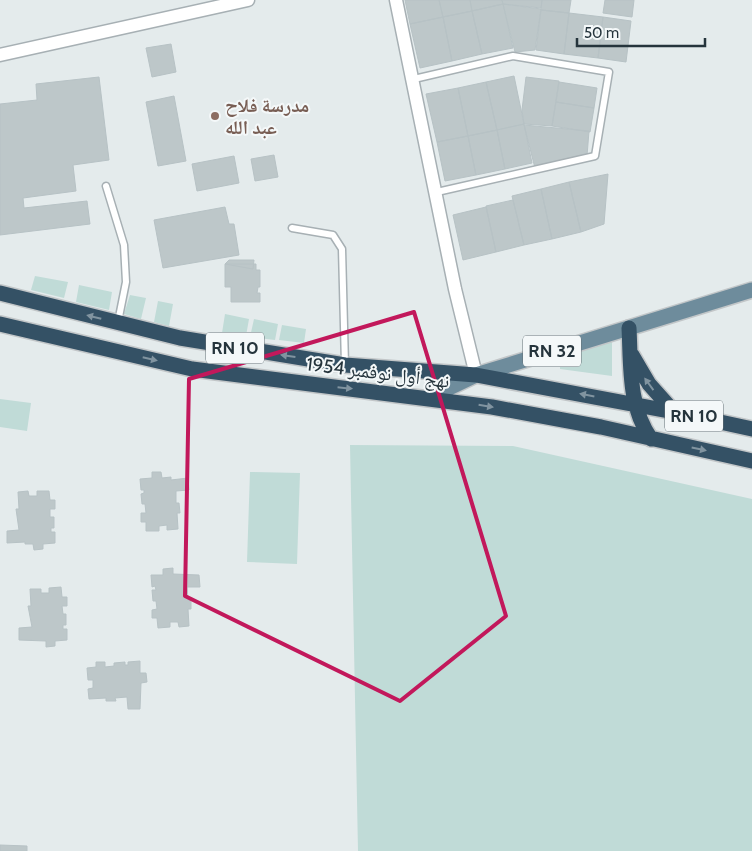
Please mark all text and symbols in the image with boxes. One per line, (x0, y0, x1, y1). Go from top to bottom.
scale bar (577, 15, 704, 47)
text: 50 m (584, 24, 619, 42)
place label: مدرسة فلاح عبد الله (225, 94, 309, 139)
marker: مدرسة فلاح عبد الله (209, 110, 221, 122)
one-way arrow (87, 313, 102, 321)
road number: RN 10 (206, 332, 264, 363)
road number: RN 32 (523, 336, 581, 366)
one-way arrow (280, 352, 296, 360)
street label: نهج أول نوفمبر 1954 (305, 352, 451, 394)
one-way arrow (142, 355, 157, 363)
one-way arrow (644, 377, 654, 391)
one-way arrow (337, 384, 353, 392)
one-way arrow (580, 391, 595, 399)
road number: RN 10 (665, 401, 723, 432)
one-way arrow (478, 402, 494, 410)
one-way arrow (692, 446, 708, 454)

